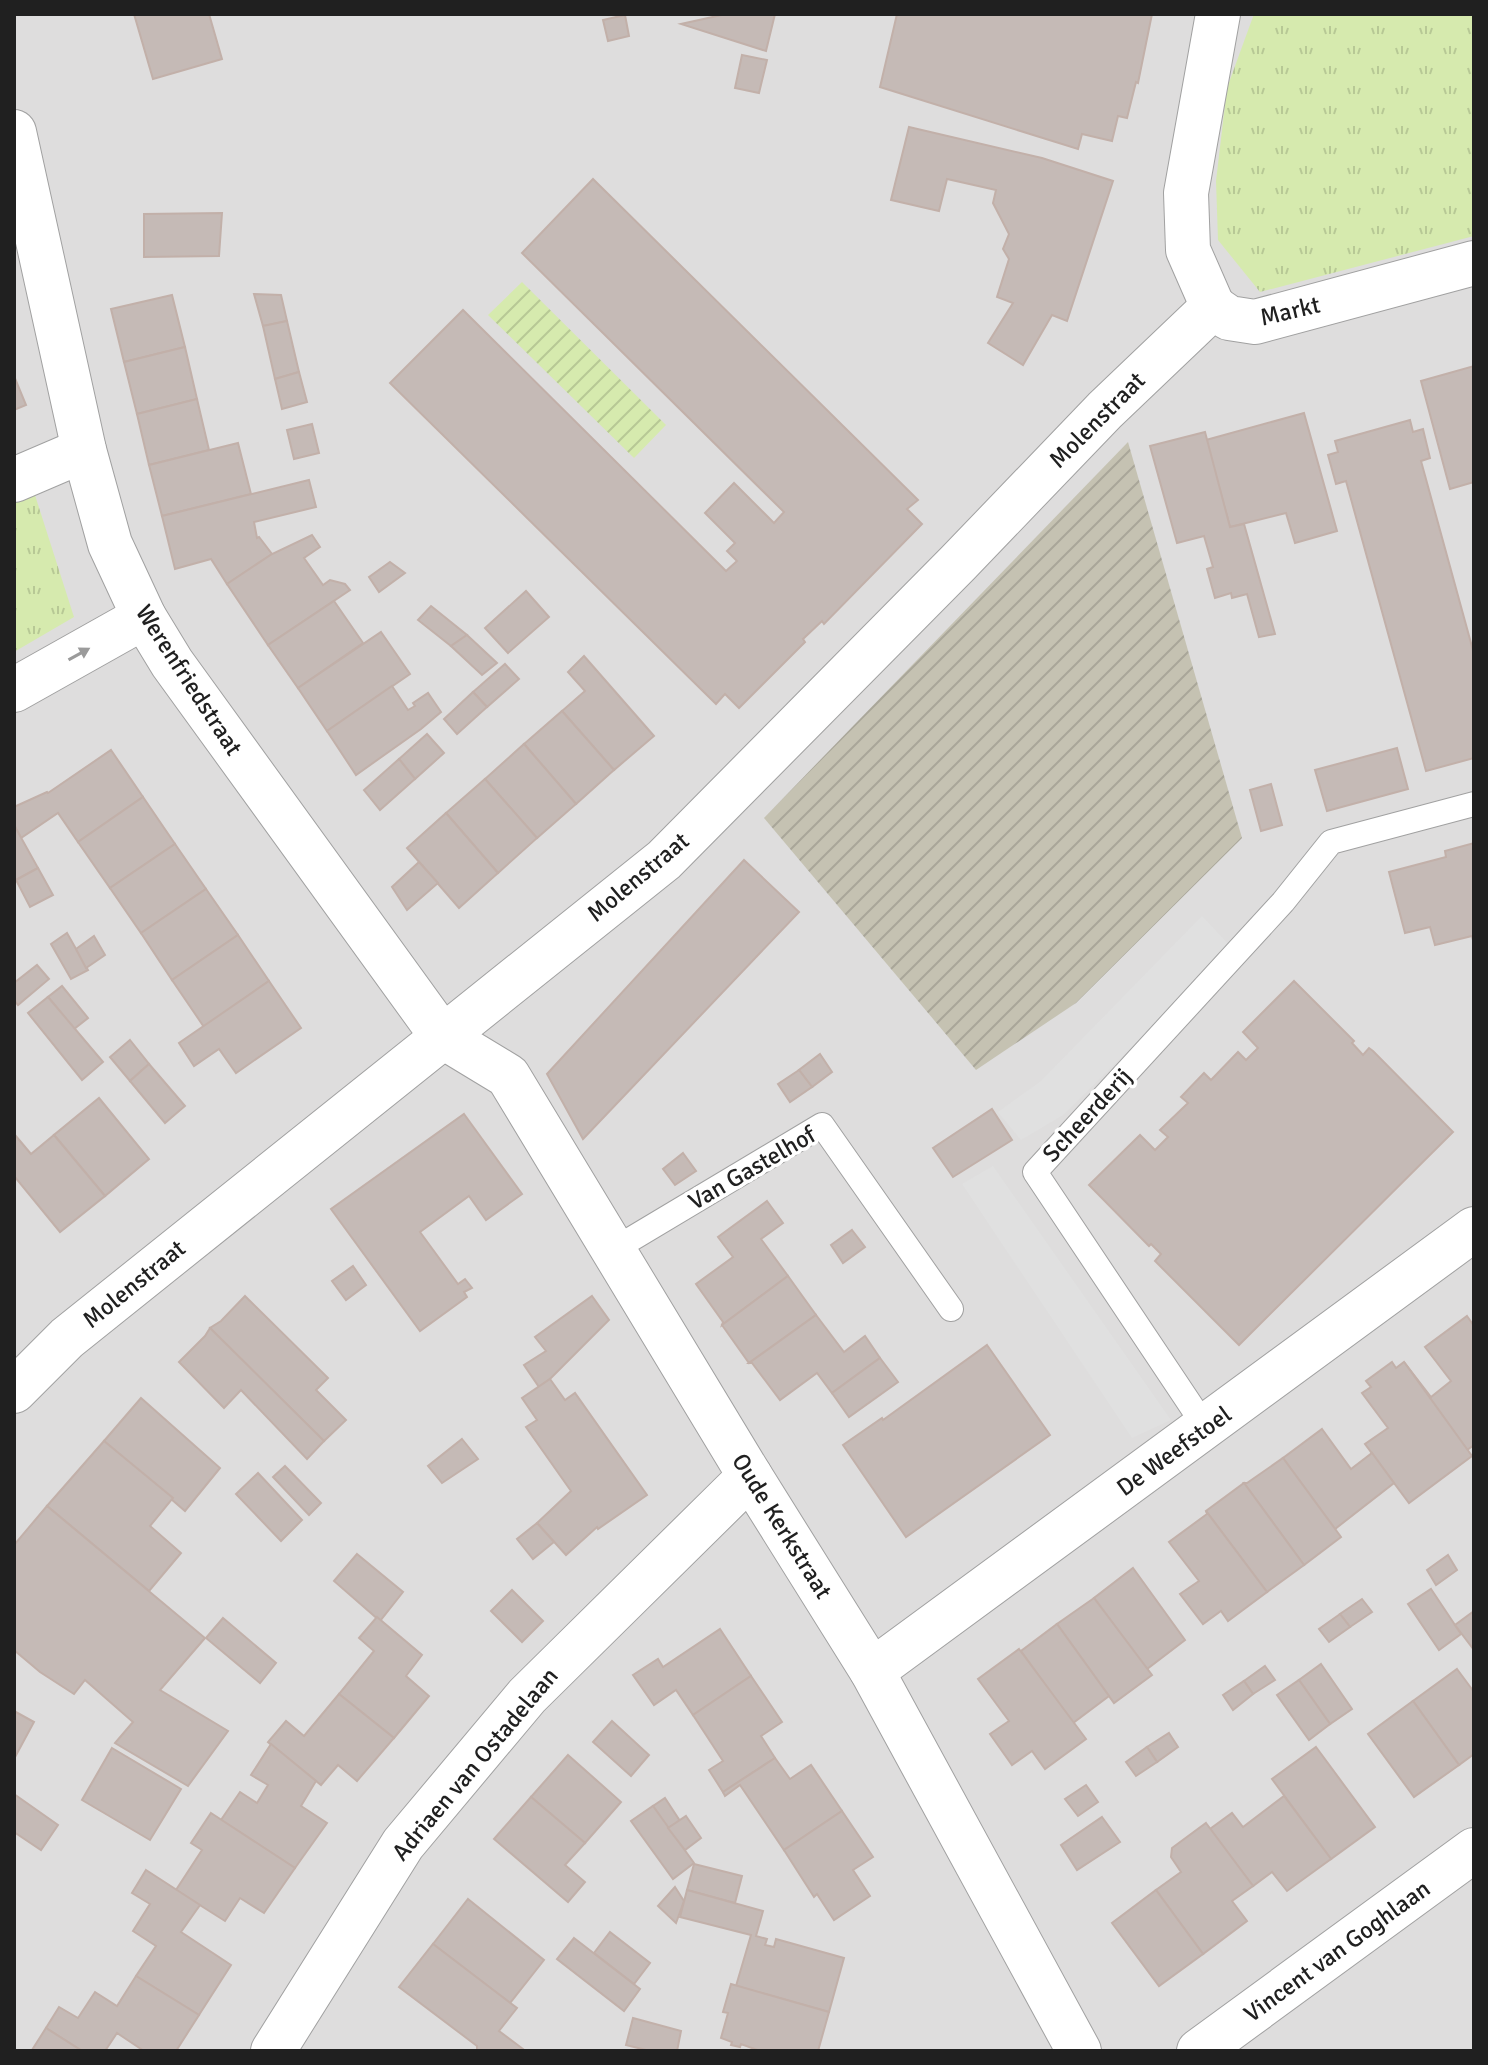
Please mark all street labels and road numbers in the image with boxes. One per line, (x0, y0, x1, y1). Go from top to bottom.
street label: Markt (1257, 290, 1323, 332)
street label: Molenstraat (1043, 366, 1151, 474)
street label: Werenfriedstraat (129, 599, 249, 761)
street label: Molenstraat (581, 826, 695, 928)
street label: Scheerderij (1036, 1062, 1138, 1168)
street label: Van Gastelhof (683, 1119, 822, 1217)
street label: Molenstraat (76, 1233, 192, 1335)
street label: De Weefstoel (1111, 1399, 1237, 1503)
street label: Oude Kerkstraat (725, 1448, 839, 1604)
street label: Adriaen van Ostadelaan (385, 1661, 565, 1867)
street label: Vincent van Goghlaan (1238, 1873, 1436, 2029)

